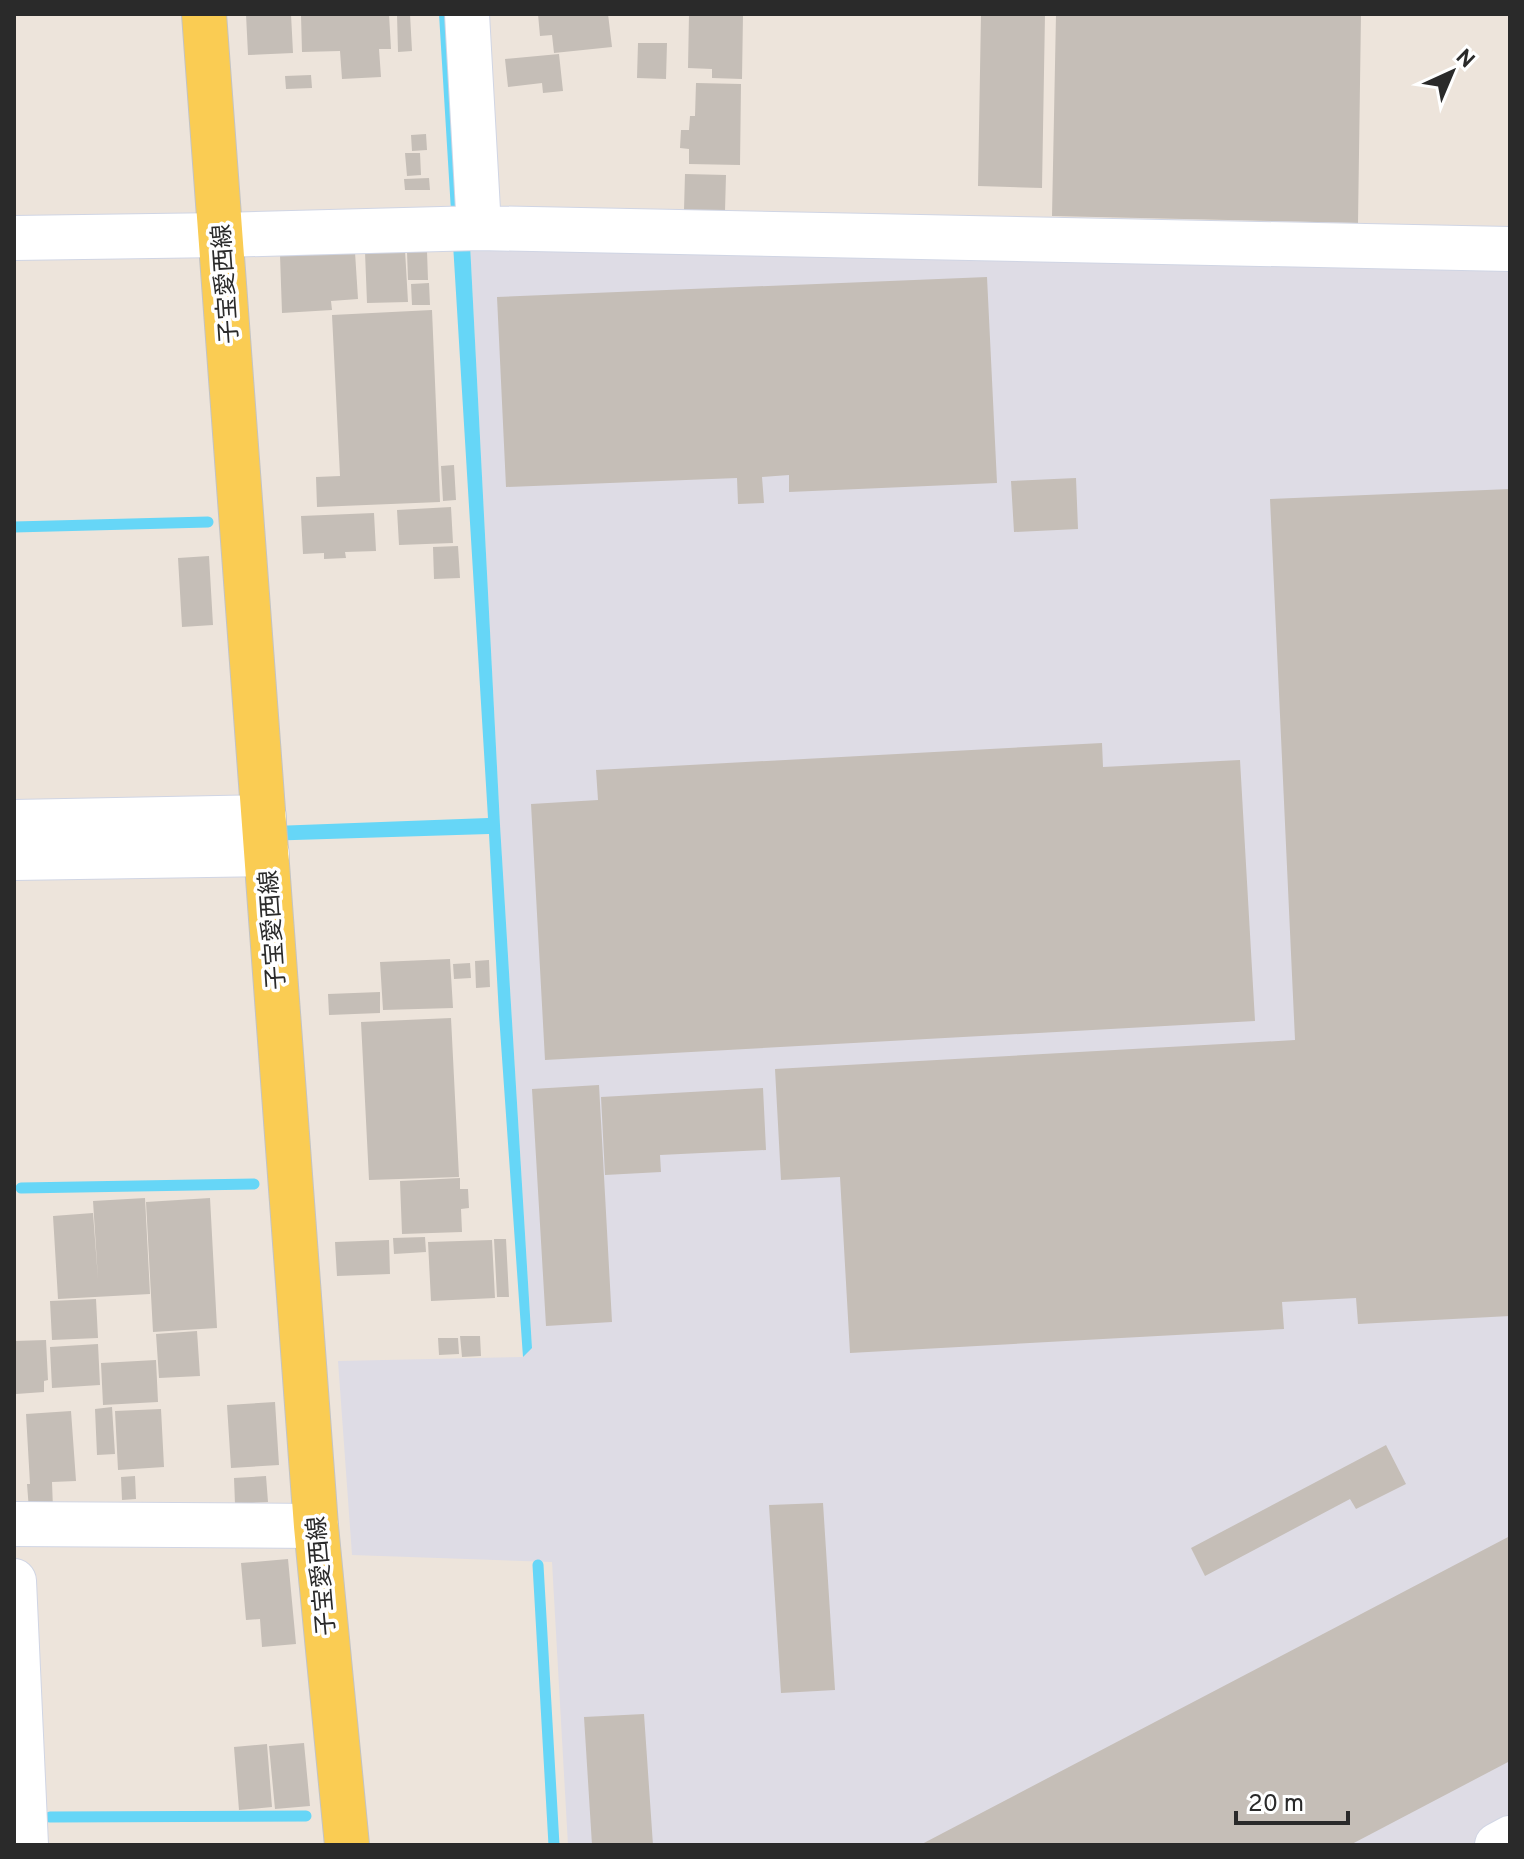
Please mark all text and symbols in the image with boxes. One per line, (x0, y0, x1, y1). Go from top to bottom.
north arrow (1412, 32, 1492, 112)
text: N (1449, 44, 1479, 75)
street label: 子宝愛西線 (208, 223, 246, 345)
street label: 子宝愛西線 (255, 869, 293, 991)
street label: 子宝愛西線 (303, 1515, 343, 1637)
scale bar (1236, 1775, 1348, 1825)
text: 20 m (1248, 1790, 1304, 1820)

